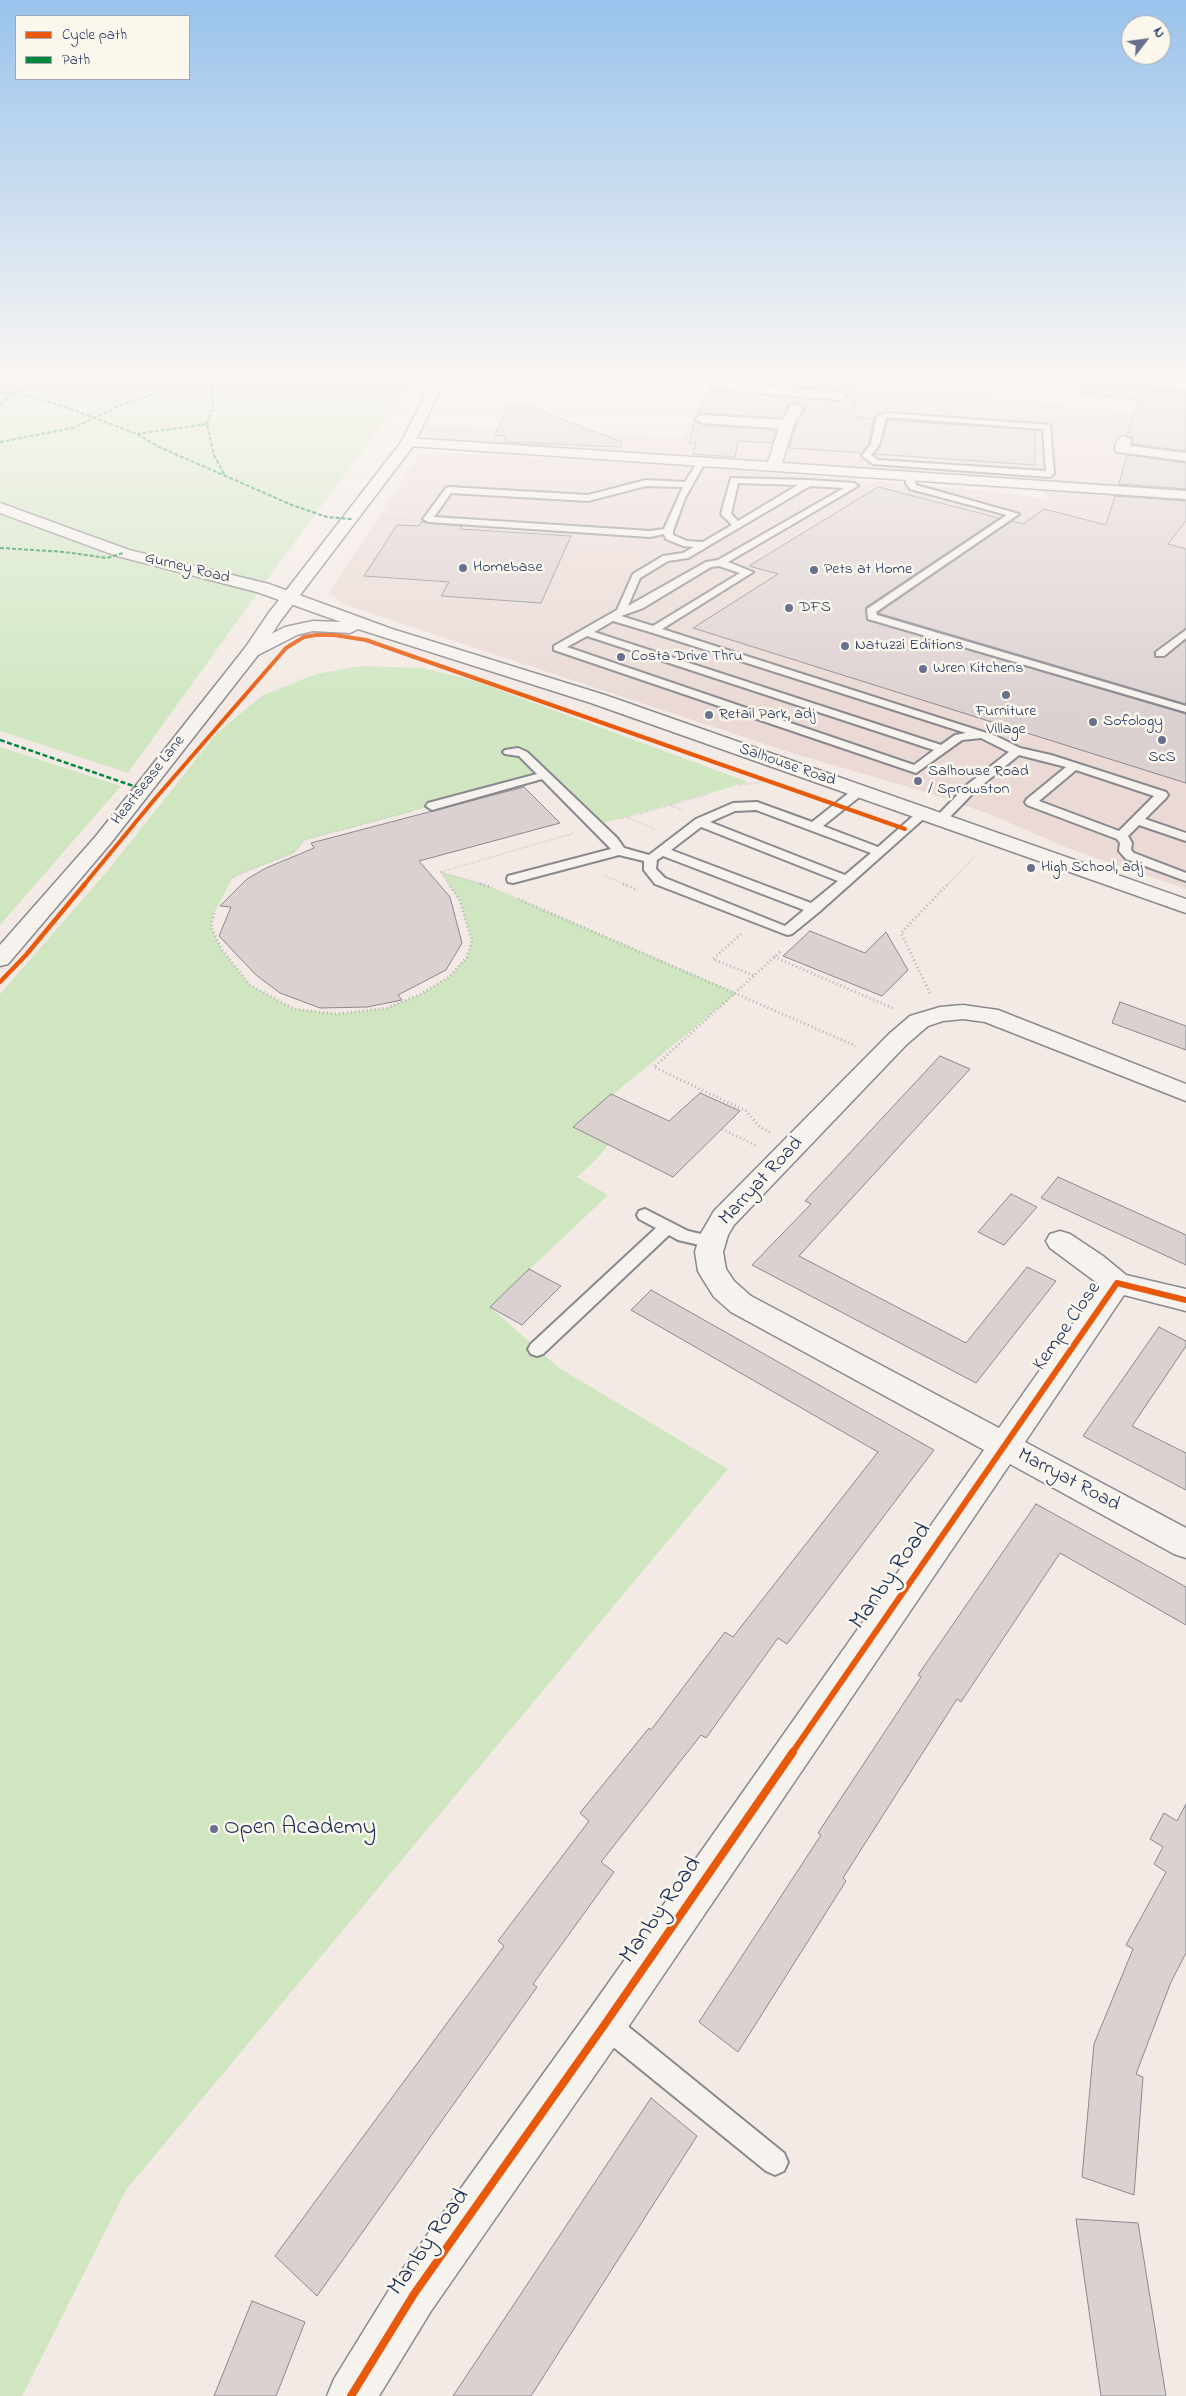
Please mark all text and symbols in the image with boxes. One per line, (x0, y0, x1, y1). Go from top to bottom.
legend (15, 15, 190, 80)
north arrow (1121, 15, 1171, 65)
text: N (1147, 23, 1170, 42)
text: Cycle path (62, 24, 127, 46)
text: Path (62, 49, 90, 71)
street label: Gurney Road (143, 549, 231, 589)
place label: Homebase (473, 558, 543, 578)
place label: Pets at Home (824, 560, 912, 580)
marker: Homebase (457, 562, 469, 574)
marker: Pets at Home (808, 564, 820, 576)
place label: DFS (799, 598, 831, 618)
marker: DFS (783, 602, 795, 614)
place label: Natuzzi Editions (855, 636, 963, 656)
marker: Natuzzi Editions (839, 640, 851, 652)
place label: Costa Drive Thru (631, 647, 743, 667)
marker: Costa Drive Thru (615, 651, 627, 663)
place label: Wren Kitchens (933, 659, 1023, 679)
marker: Wren Kitchens (917, 663, 929, 675)
marker: Furniture Village (1000, 689, 1012, 701)
place label: Furniture Village (976, 702, 1036, 740)
place label: Retail Park, adj (719, 705, 815, 725)
marker: Retail Park, adj (703, 709, 715, 721)
place label: Sofology (1103, 712, 1163, 732)
marker: Sofology (1087, 716, 1099, 728)
street label: Heartsease Lane (108, 732, 190, 830)
marker: ScS (1156, 734, 1168, 746)
street label: Salhouse Road (736, 741, 838, 791)
place label: ScS (1148, 748, 1176, 768)
place label: Salhouse Road / Sprowston (928, 762, 1029, 800)
marker: Salhouse Road / Sprowston (912, 775, 924, 787)
place label: High School, adj (1041, 858, 1143, 878)
marker: High School, adj (1025, 862, 1037, 874)
street label: Marryat Road (715, 1133, 809, 1231)
street label: Kempe Close (1029, 1278, 1107, 1376)
street label: Marryat Road (1013, 1444, 1123, 1518)
street label: Manby Road (845, 1518, 939, 1636)
place label: Open Academy (224, 1815, 376, 1843)
marker: Open Academy (208, 1823, 220, 1835)
street label: Manby Road (615, 1852, 709, 1970)
street label: Manby Road (383, 2184, 477, 2302)

